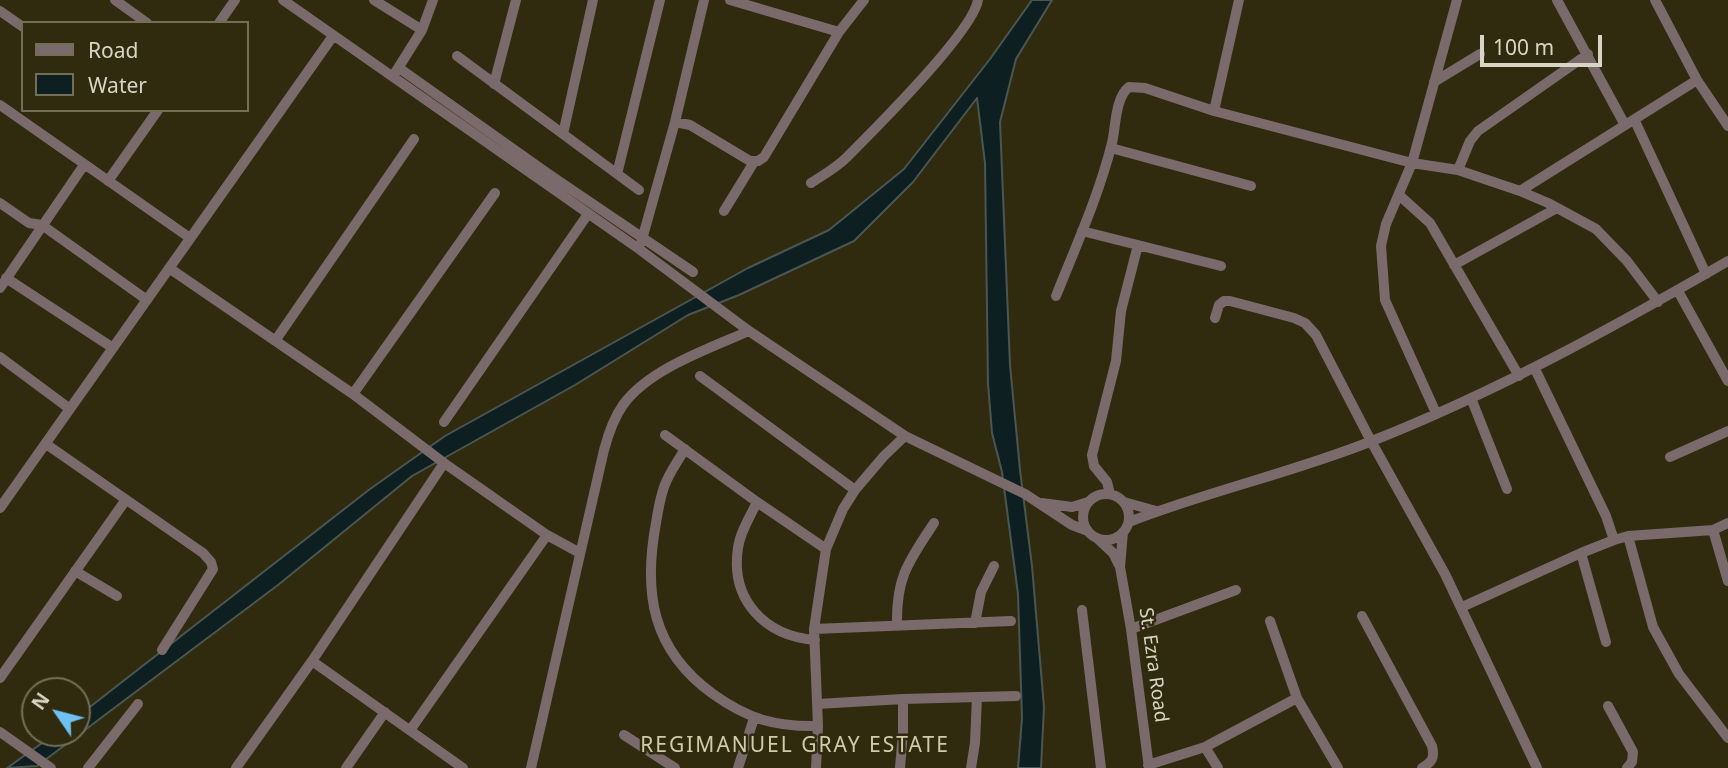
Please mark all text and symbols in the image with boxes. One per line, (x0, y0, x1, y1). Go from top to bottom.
legend (21, 21, 248, 112)
scale bar (1483, 21, 1606, 65)
text: 100 m (1493, 33, 1554, 61)
text: Road (88, 36, 138, 64)
text: Water (88, 71, 147, 99)
street label: St. Ezra Road (1134, 606, 1172, 724)
north arrow (21, 677, 91, 747)
text: N (25, 687, 56, 715)
district label: REGIMANUEL GRAY ESTATE (643, 733, 947, 759)

